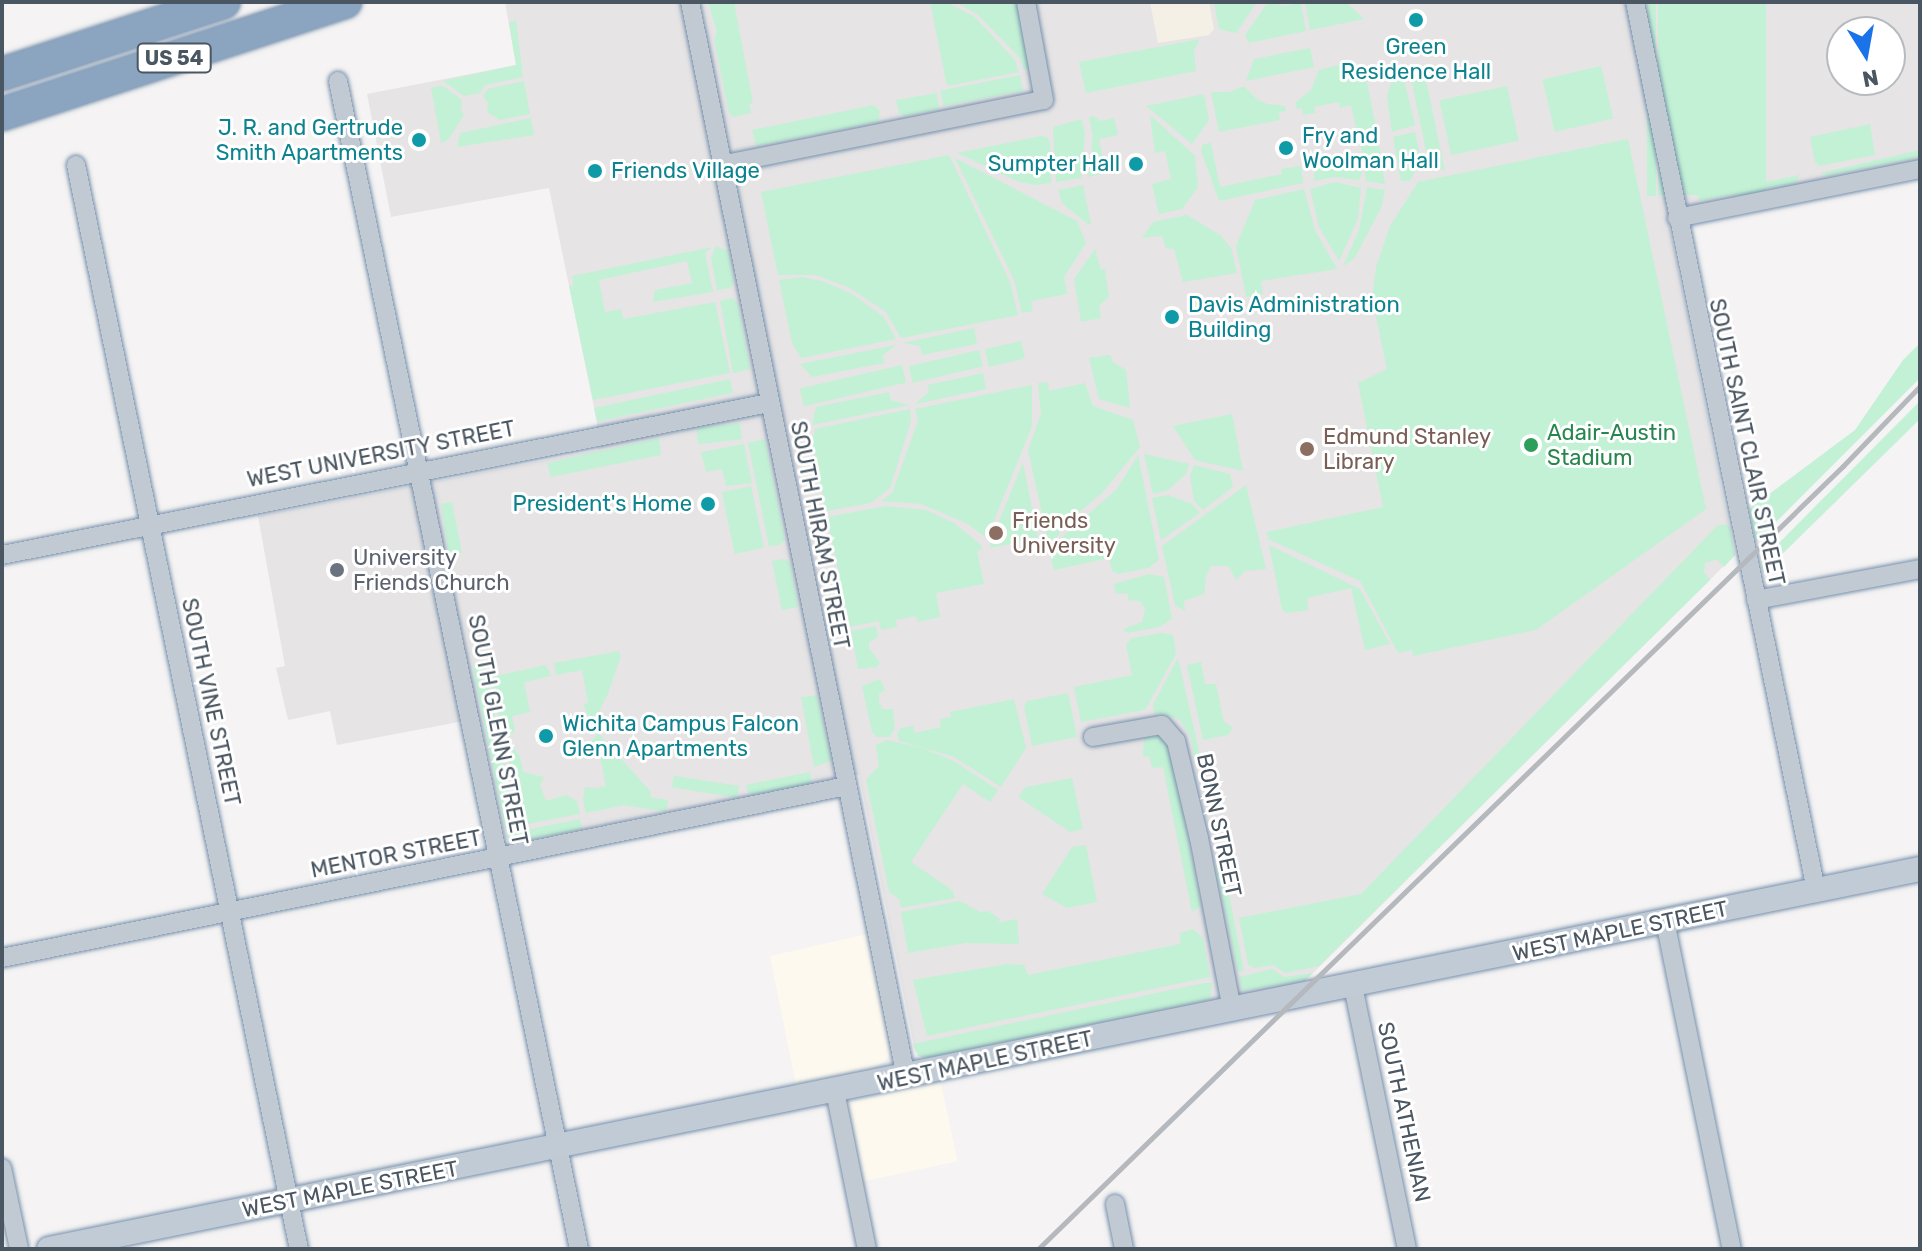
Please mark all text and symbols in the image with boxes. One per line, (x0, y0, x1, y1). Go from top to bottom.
marker: Green Residence Hall (1407, 11, 1425, 29)
north arrow (1826, 16, 1906, 96)
place label: Green Residence Hall (1341, 33, 1491, 84)
road number: US 54 (136, 42, 212, 74)
text: N (1860, 63, 1881, 93)
place label: J. R. and Gertrude Smith Apartments (215, 114, 403, 166)
place label: Fry and Woolman Hall (1302, 122, 1439, 174)
marker: J. R. and Gertrude Smith Apartments (410, 131, 428, 149)
marker: Fry and Woolman Hall (1277, 139, 1295, 157)
place label: Sumpter Hall (987, 151, 1120, 177)
marker: Sumpter Hall (1127, 155, 1145, 173)
place label: Friends Village (611, 158, 761, 184)
marker: Friends Village (586, 162, 604, 180)
place label: Davis Administration Building (1188, 291, 1400, 342)
street label: SOUTH SAINT CLAIR STREET (1704, 296, 1790, 588)
marker: Davis Administration Building (1163, 308, 1181, 326)
street label: WEST UNIVERSITY STREET (244, 415, 518, 493)
street label: SOUTH HIRAM STREET (785, 419, 855, 651)
place label: Adair-Austin Stadium (1547, 419, 1676, 470)
place label: Edmund Stanley Library (1323, 423, 1491, 474)
marker: Adair-Austin Stadium (1522, 436, 1540, 454)
marker: Edmund Stanley Library (1298, 440, 1316, 458)
place label: President's Home (513, 491, 692, 517)
marker: President's Home (699, 495, 717, 513)
place label: Friends University (1012, 507, 1116, 558)
marker: Friends University (987, 524, 1005, 542)
place label: University Friends Church (353, 544, 510, 596)
marker: University Friends Church (328, 561, 346, 579)
street label: SOUTH VINE STREET (176, 595, 246, 809)
street label: SOUTH GLENN STREET (463, 612, 533, 848)
place label: Wichita Campus Falcon Glenn Apartments (562, 710, 799, 762)
marker: Wichita Campus Falcon Glenn Apartments (537, 727, 555, 745)
street label: BONN STREET (1191, 751, 1247, 899)
street label: MENTOR STREET (308, 825, 484, 883)
street label: WEST MAPLE STREET (1510, 895, 1730, 967)
street label: SOUTH ATHENIAN (1372, 1019, 1436, 1205)
street label: WEST MAPLE STREET (875, 1025, 1095, 1097)
street label: WEST MAPLE STREET (239, 1155, 461, 1223)

